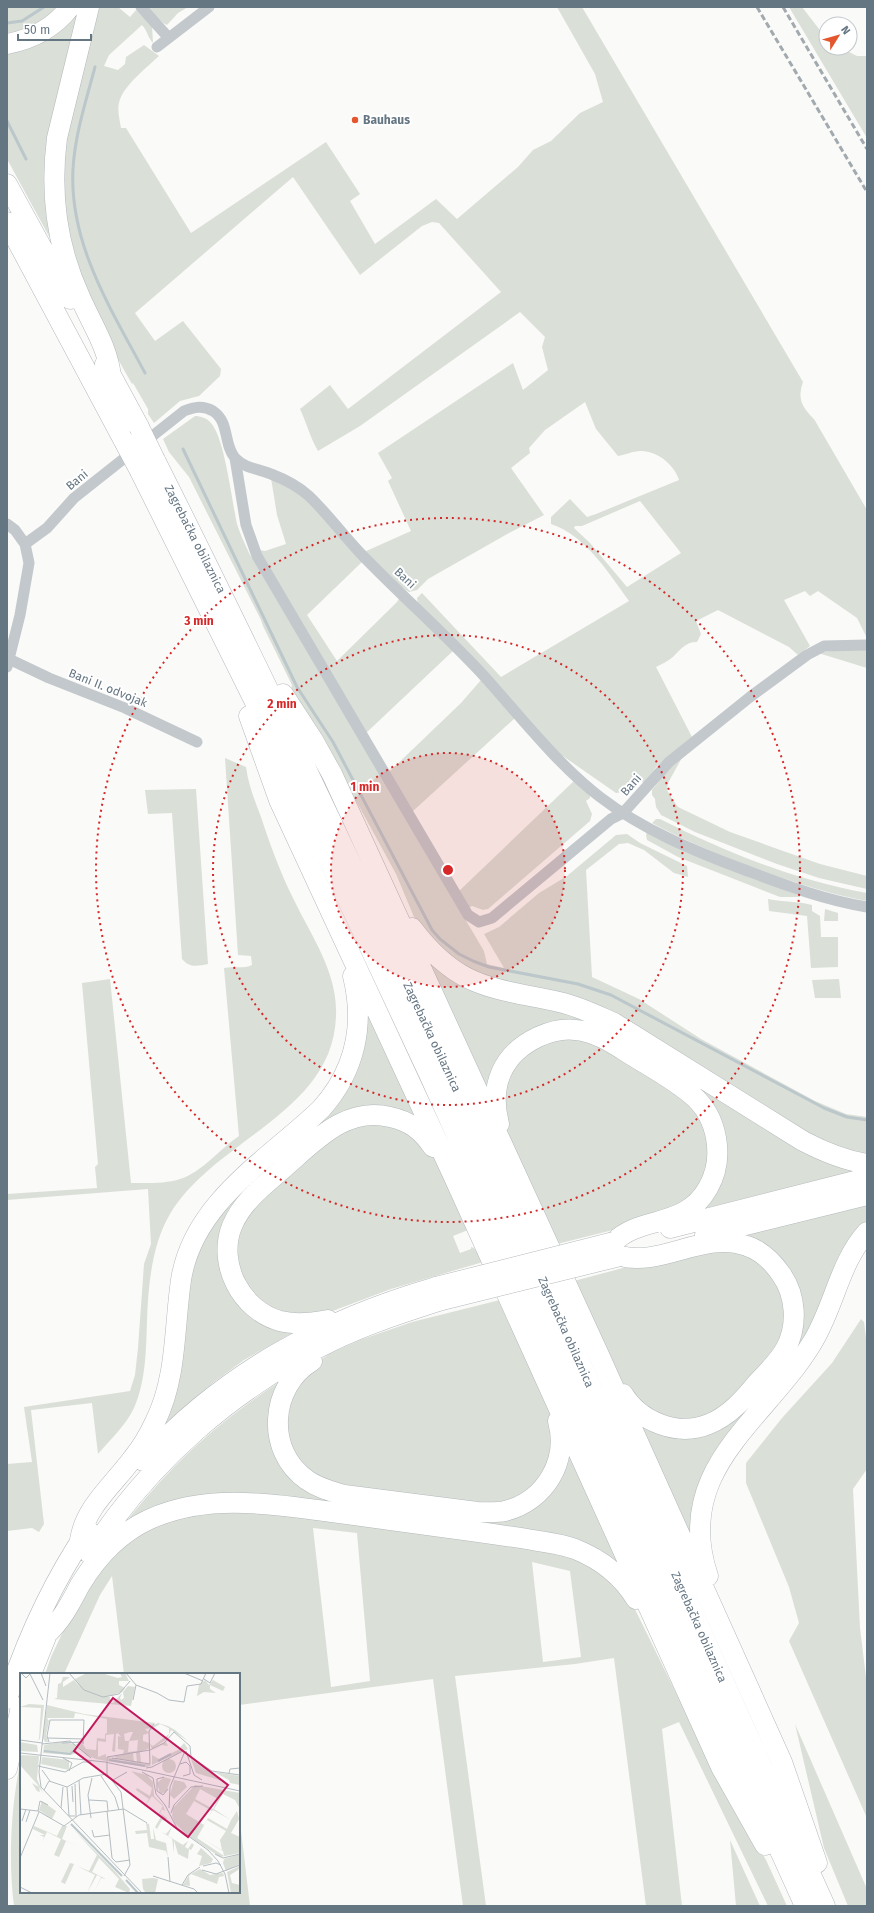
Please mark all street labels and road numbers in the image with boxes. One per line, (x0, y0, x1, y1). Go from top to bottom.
street label: Bani (63, 467, 91, 493)
street label: Zagrebačka obilaznica (162, 482, 228, 596)
street label: Bani (391, 565, 419, 591)
street label: Bani II. odvojak (67, 666, 150, 710)
street label: Bani (618, 771, 644, 799)
street label: Zagrebačka obilaznica (400, 980, 464, 1094)
street label: Zagrebačka obilaznica (535, 1274, 597, 1390)
street label: Zagrebačka obilaznica (668, 1569, 730, 1685)

